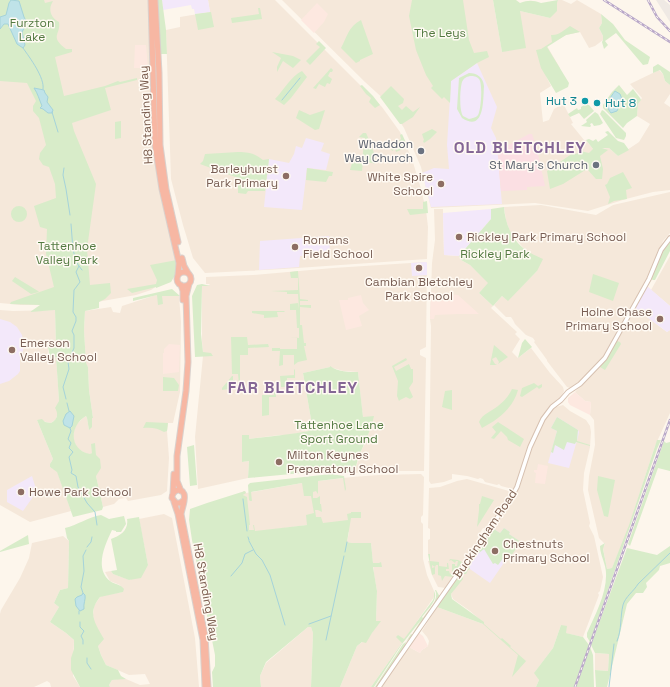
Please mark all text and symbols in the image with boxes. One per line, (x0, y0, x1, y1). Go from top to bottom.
park label: Furzton Lake (10, 15, 54, 45)
park label: The Leys (414, 25, 466, 41)
street label: H8 Standing Way (135, 65, 157, 165)
place label: Hut 3 (546, 93, 577, 109)
place label: Hut 8 (605, 95, 636, 111)
marker: Hut 3 (580, 96, 590, 106)
marker: Hut 8 (592, 98, 602, 108)
place label: Whaddon Way Church (344, 136, 413, 166)
district label: OLD BLETCHLEY (454, 137, 586, 158)
marker: Whaddon Way Church (416, 146, 426, 156)
place label: St Mary's Church (489, 157, 588, 173)
marker: St Mary's Church (591, 160, 601, 170)
place label: Barleyhurst Park Primary (206, 161, 278, 191)
place label: White Spire School (367, 169, 433, 199)
marker: Barleyhurst Park Primary (281, 171, 291, 181)
marker: White Spire School (436, 179, 446, 189)
place label: Rickley Park Primary School (467, 229, 626, 245)
place label: Romans Field School (303, 232, 373, 262)
marker: Rickley Park Primary School (454, 232, 464, 242)
park label: Tattenhoe Valley Park (36, 238, 99, 268)
marker: Romans Field School (290, 242, 300, 252)
park label: Rickley Park (460, 246, 530, 262)
marker: Cambian Bletchley Park School (414, 263, 424, 273)
place label: Cambian Bletchley Park School (365, 274, 473, 304)
place label: Holne Chase Primary School (565, 304, 652, 334)
marker: Holne Chase Primary School (655, 314, 665, 324)
place label: Emerson Valley School (20, 335, 97, 365)
marker: Emerson Valley School (7, 345, 17, 355)
district label: FAR BLETCHLEY (228, 377, 358, 398)
park label: Tattenhoe Lane Sport Ground (294, 417, 384, 447)
place label: Milton Keynes Preparatory School (287, 447, 398, 477)
marker: Milton Keynes Preparatory School (274, 457, 284, 467)
place label: Howe Park School (29, 484, 132, 500)
street label: Buckingham Road (449, 486, 521, 582)
marker: Howe Park School (16, 487, 26, 497)
place label: Chestnuts Primary School (503, 536, 590, 566)
street label: H8 Standing Way (190, 542, 222, 642)
marker: Chestnuts Primary School (490, 546, 500, 556)

